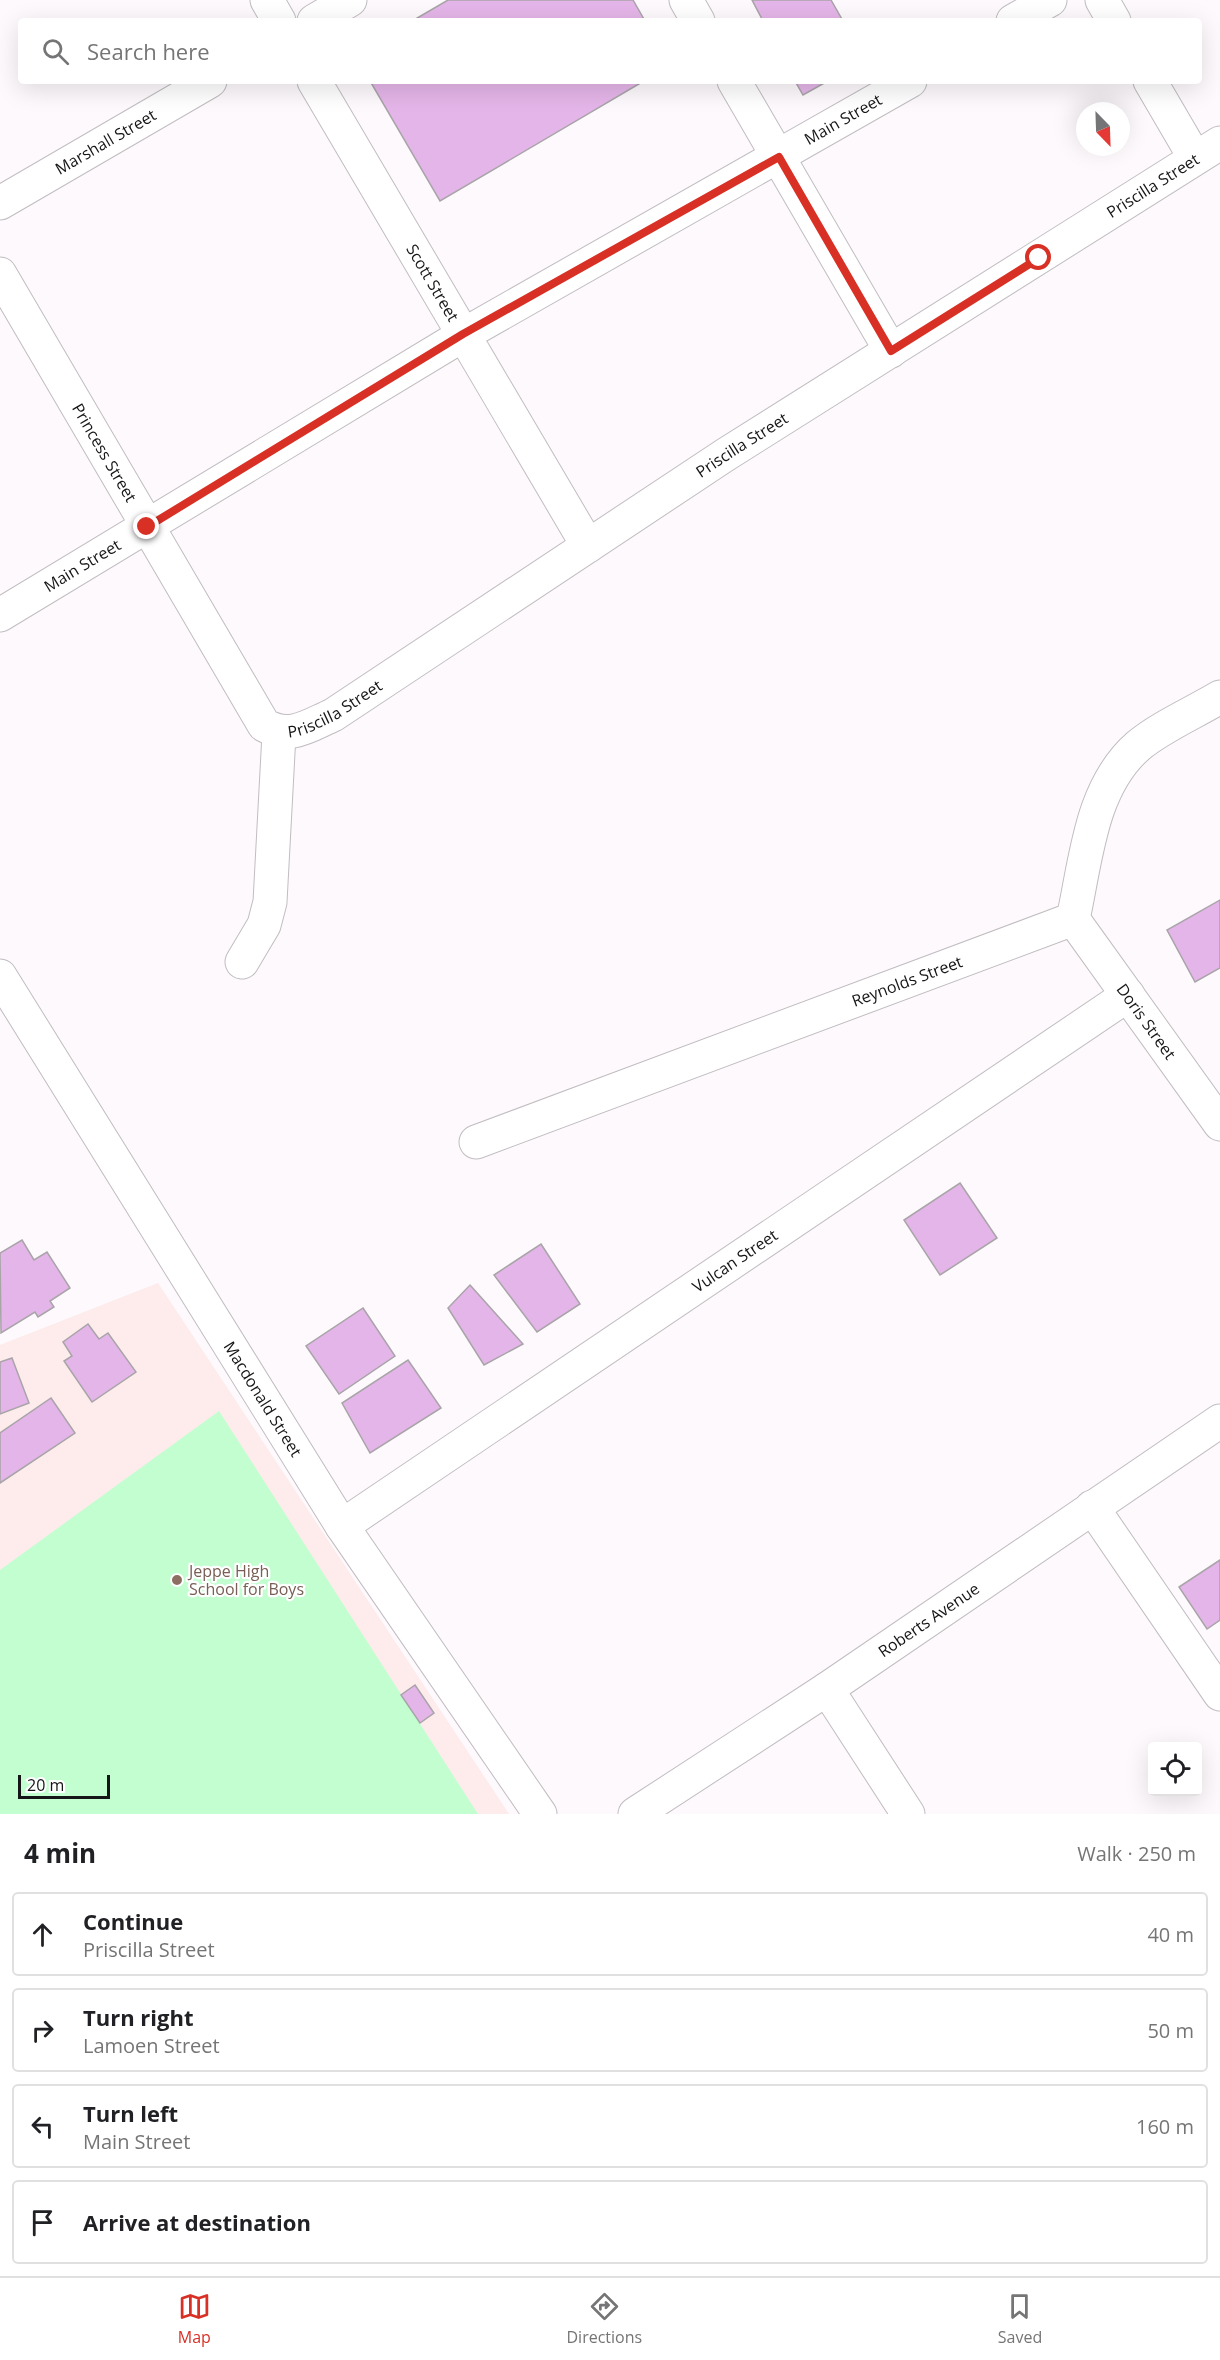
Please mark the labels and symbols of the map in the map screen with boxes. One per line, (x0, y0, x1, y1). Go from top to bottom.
street label: Main Street (800, 88, 886, 150)
north arrow (1076, 102, 1130, 156)
street label: Marshall Street (51, 104, 160, 180)
street label: Priscilla Street (1102, 148, 1203, 223)
street label: Scott Street (401, 240, 464, 326)
route start (1025, 244, 1051, 270)
street label: Princess Street (67, 399, 142, 506)
street label: Priscilla Street (691, 407, 792, 482)
route end (133, 513, 159, 539)
street label: Main Street (40, 534, 125, 597)
street label: Priscilla Street (286, 674, 387, 743)
street label: Reynolds Street (848, 950, 966, 1012)
street label: Doris Street (1112, 979, 1181, 1064)
street label: Vulcan Street (688, 1224, 782, 1297)
street label: Macdonald Street (219, 1337, 307, 1461)
place label: Jeppe High School for Boys (187, 1560, 304, 1600)
marker: Jeppe High School for Boys (170, 1573, 184, 1587)
street label: Roberts Avenue (874, 1577, 984, 1662)
scale bar (18, 1772, 110, 1800)

